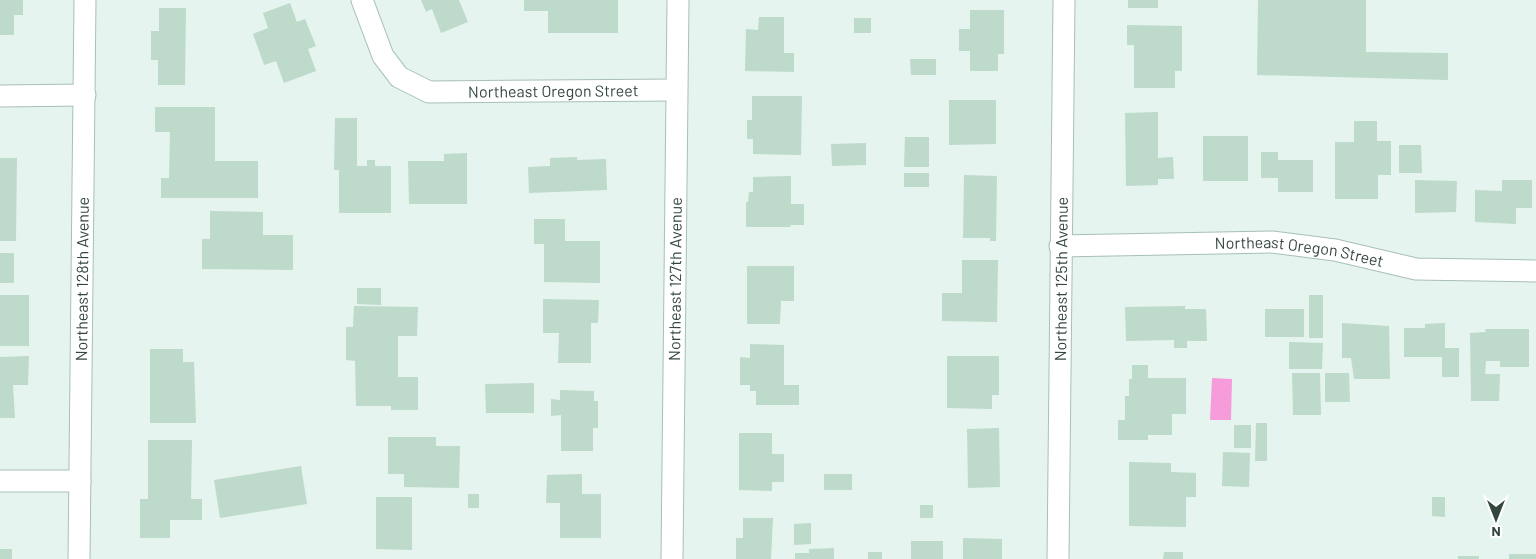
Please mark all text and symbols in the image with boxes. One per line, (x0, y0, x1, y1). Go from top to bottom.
street label: Northeast Oregon Street (468, 80, 639, 101)
street label: Northeast 128th Avenue (71, 197, 92, 361)
street label: Northeast 127th Avenue (664, 197, 685, 361)
street label: Northeast 125th Avenue (1050, 197, 1071, 361)
street label: Northeast Oregon Street (1215, 232, 1386, 270)
north arrow (1471, 494, 1521, 544)
text: N (1491, 524, 1501, 541)

